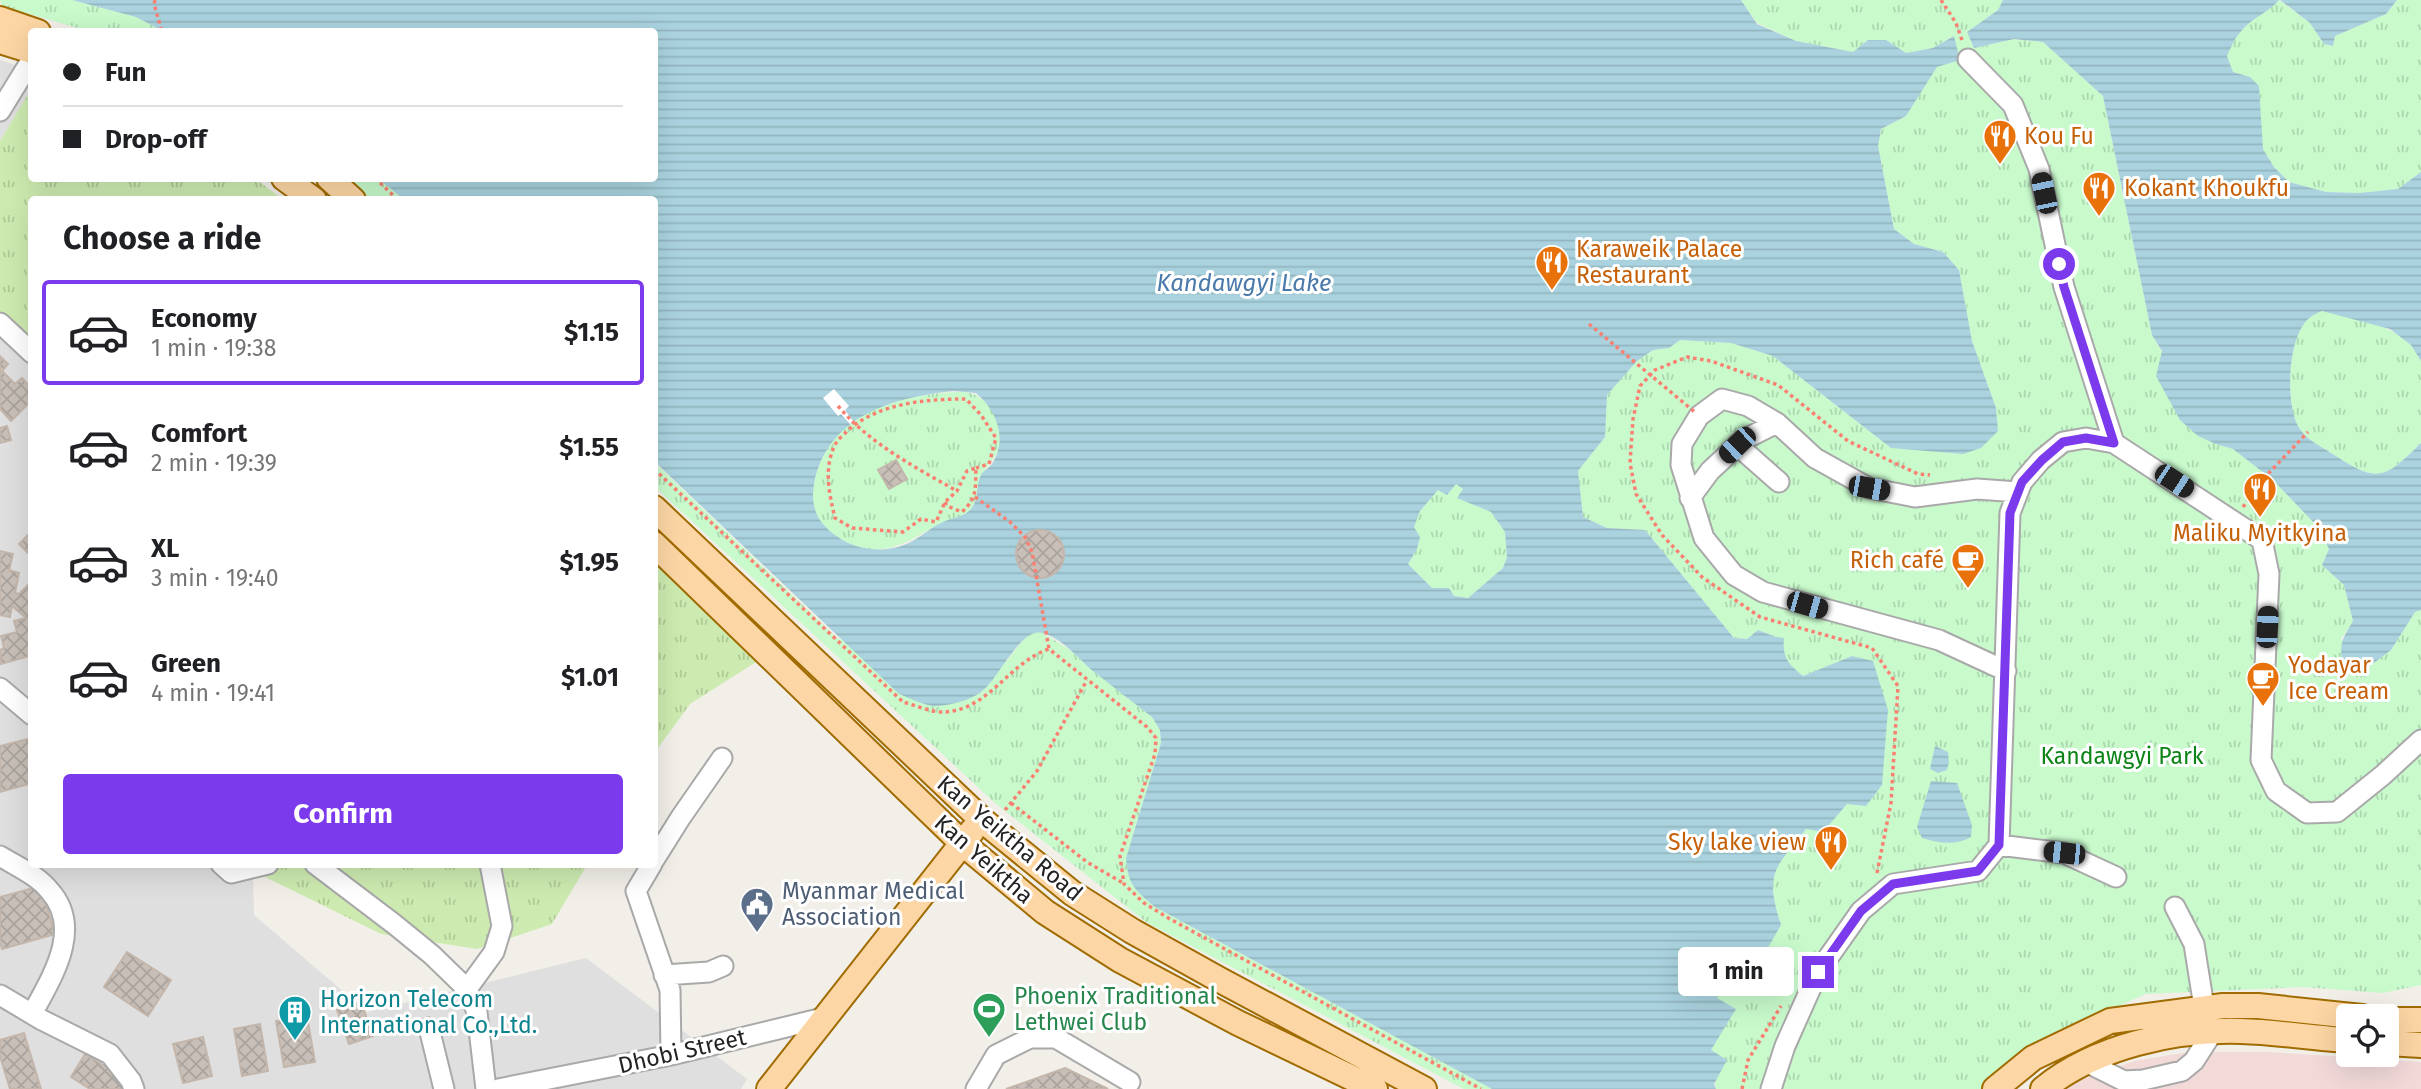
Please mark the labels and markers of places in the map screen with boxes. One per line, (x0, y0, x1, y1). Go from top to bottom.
restaurant icon: Kou Fu (1981, 117, 2019, 166)
place label: Kou Fu (2024, 122, 2094, 150)
restaurant icon: Kokant Khoukfu (2080, 169, 2118, 218)
place label: Kokant Khoukfu (2124, 174, 2289, 202)
place label: Karaweik Palace Restaurant (1576, 235, 1742, 289)
restaurant icon: Karaweik Palace Restaurant (1533, 243, 1571, 292)
restaurant icon: Maliku Myitkyina (2241, 470, 2279, 519)
place label: Maliku Myitkyina (2173, 519, 2347, 547)
cafe icon: Rich café (1949, 541, 1987, 590)
place label: Rich café (1850, 546, 1944, 574)
place label: Yodayar Ice Cream (2288, 651, 2389, 705)
cafe icon: Yodayar Ice Cream (2244, 659, 2282, 708)
restaurant icon: Sky lake view (1812, 823, 1850, 872)
place label: Sky lake view (1668, 828, 1807, 856)
place label: Myanmar Medical Association (782, 877, 965, 931)
public building icon: Myanmar Medical Association (738, 885, 776, 934)
place label: Phoenix Traditional Lethwei Club (1014, 982, 1217, 1036)
place label: Horizon Telecom International Co.,Ltd. (320, 985, 537, 1039)
sports icon: Phoenix Traditional Lethwei Club (970, 990, 1008, 1039)
building icon: Horizon Telecom International Co.,Ltd. (276, 993, 314, 1042)

